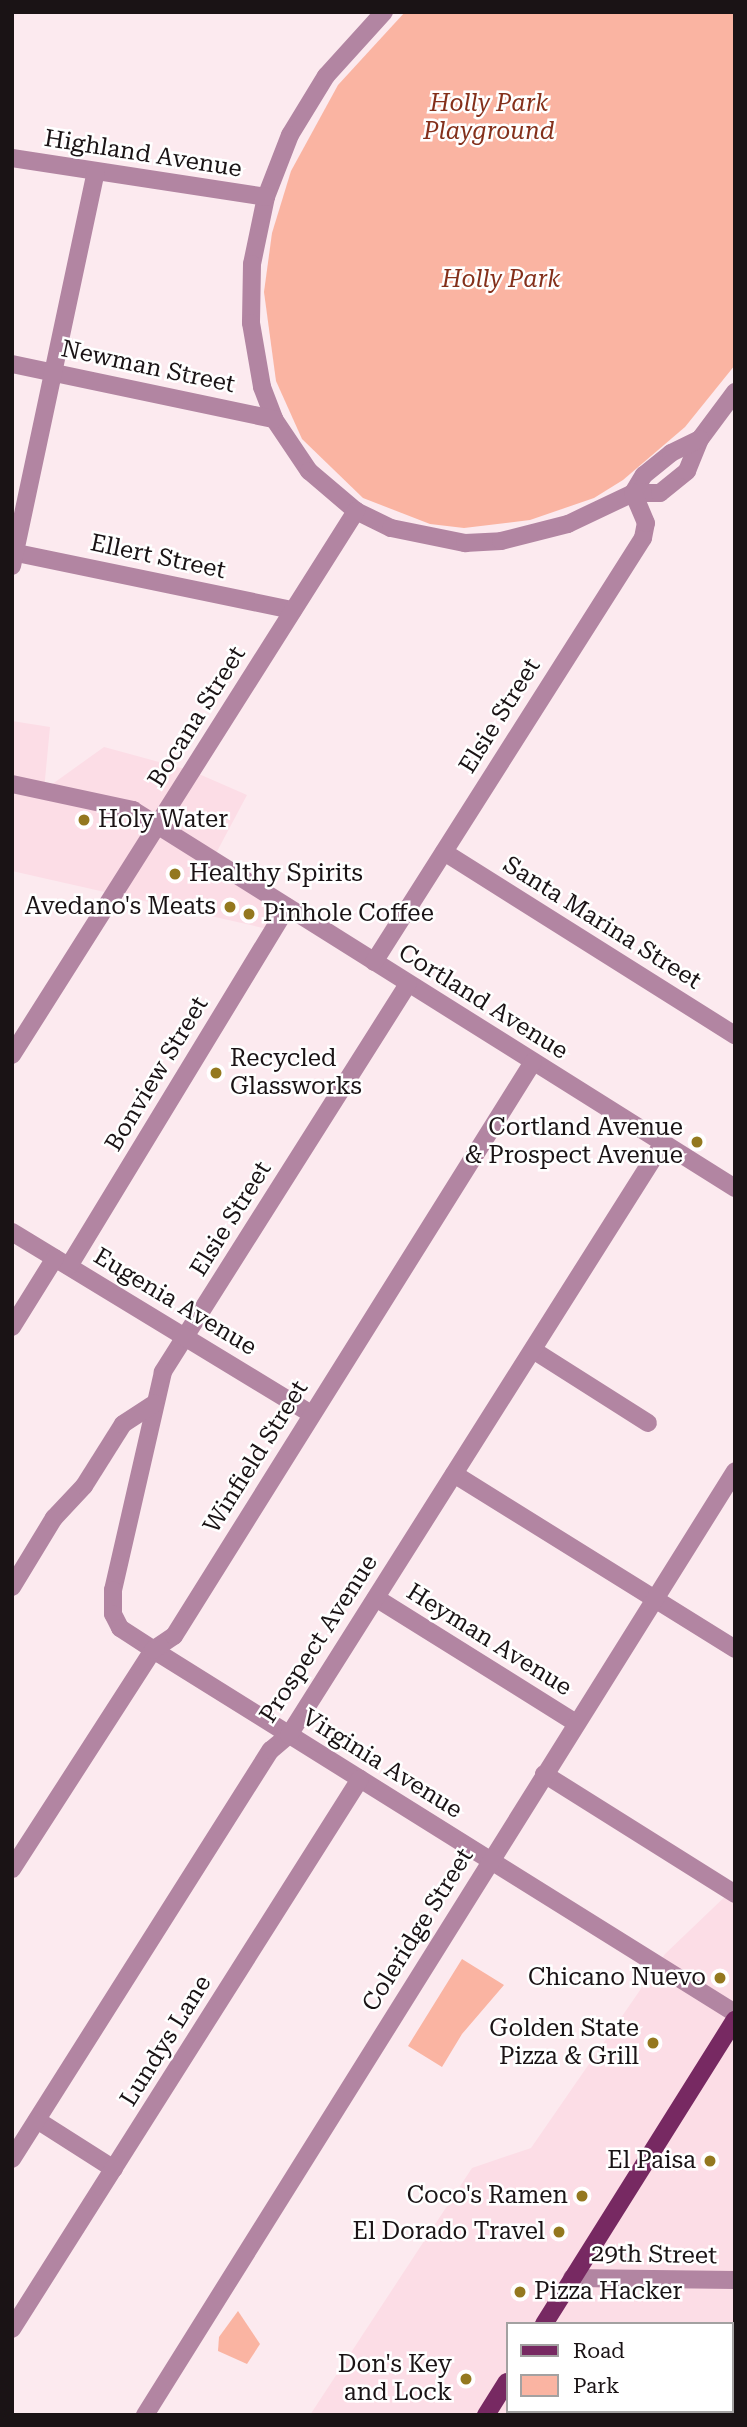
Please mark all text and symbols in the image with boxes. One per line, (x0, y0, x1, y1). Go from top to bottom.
park label: Holly Park Playground (423, 90, 555, 146)
street label: Highland Avenue (42, 124, 244, 184)
park label: Holly Park (442, 266, 560, 294)
street label: Newman Street (58, 335, 238, 399)
street label: Ellert Street (88, 529, 228, 585)
street label: Bocana Street (142, 641, 252, 793)
street label: Elsie Street (453, 653, 547, 779)
place label: Holy Water (98, 806, 228, 834)
marker: Holy Water (76, 812, 92, 828)
street label: Santa Marina Street (498, 850, 706, 996)
place label: Healthy Spirits (189, 860, 363, 888)
marker: Healthy Spirits (167, 866, 183, 882)
place label: Avedano's Meats (25, 893, 216, 921)
marker: Avedano's Meats (222, 899, 238, 915)
place label: Pinhole Coffee (263, 900, 434, 928)
marker: Pinhole Coffee (241, 906, 257, 922)
street label: Cortland Avenue (393, 938, 573, 1066)
street label: Bonview Street (99, 991, 215, 1157)
place label: Recycled Glassworks (230, 1045, 362, 1101)
marker: Recycled Glassworks (208, 1065, 224, 1081)
place label: Cortland Avenue & Prospect Avenue (464, 1114, 683, 1170)
marker: Cortland Avenue & Prospect Avenue (689, 1134, 705, 1150)
street label: Elsie Street (184, 1156, 278, 1282)
street label: Eugenia Avenue (88, 1242, 262, 1362)
street label: Winfield Street (198, 1375, 314, 1539)
street label: Prospect Avenue (254, 1550, 384, 1728)
street label: Heyman Avenue (401, 1578, 577, 1702)
street label: Virginia Avenue (297, 1703, 467, 1825)
street label: Coleridge Street (356, 1843, 480, 2017)
place label: Chicano Nuevo (528, 1964, 706, 1992)
street label: Lundys Lane (114, 1970, 218, 2112)
marker: Chicano Nuevo (712, 1970, 728, 1986)
place label: Golden State Pizza & Grill (489, 2015, 639, 2071)
marker: Golden State Pizza & Grill (645, 2035, 661, 2051)
place label: El Paisa (607, 2147, 696, 2175)
marker: El Paisa (702, 2153, 718, 2169)
place label: Coco's Ramen (407, 2182, 568, 2210)
marker: Coco's Ramen (574, 2188, 590, 2204)
place label: El Dorado Travel (353, 2218, 545, 2246)
marker: El Dorado Travel (551, 2224, 567, 2240)
street label: 29th Street (591, 2240, 717, 2270)
place label: Pizza Hacker (534, 2278, 682, 2306)
marker: Pizza Hacker (512, 2284, 528, 2300)
legend (505, 2322, 733, 2413)
text: Road (573, 2339, 625, 2363)
place label: Don's Key and Lock (338, 2351, 452, 2407)
marker: Don's Key and Lock (458, 2371, 474, 2387)
text: Park (573, 2374, 619, 2398)

